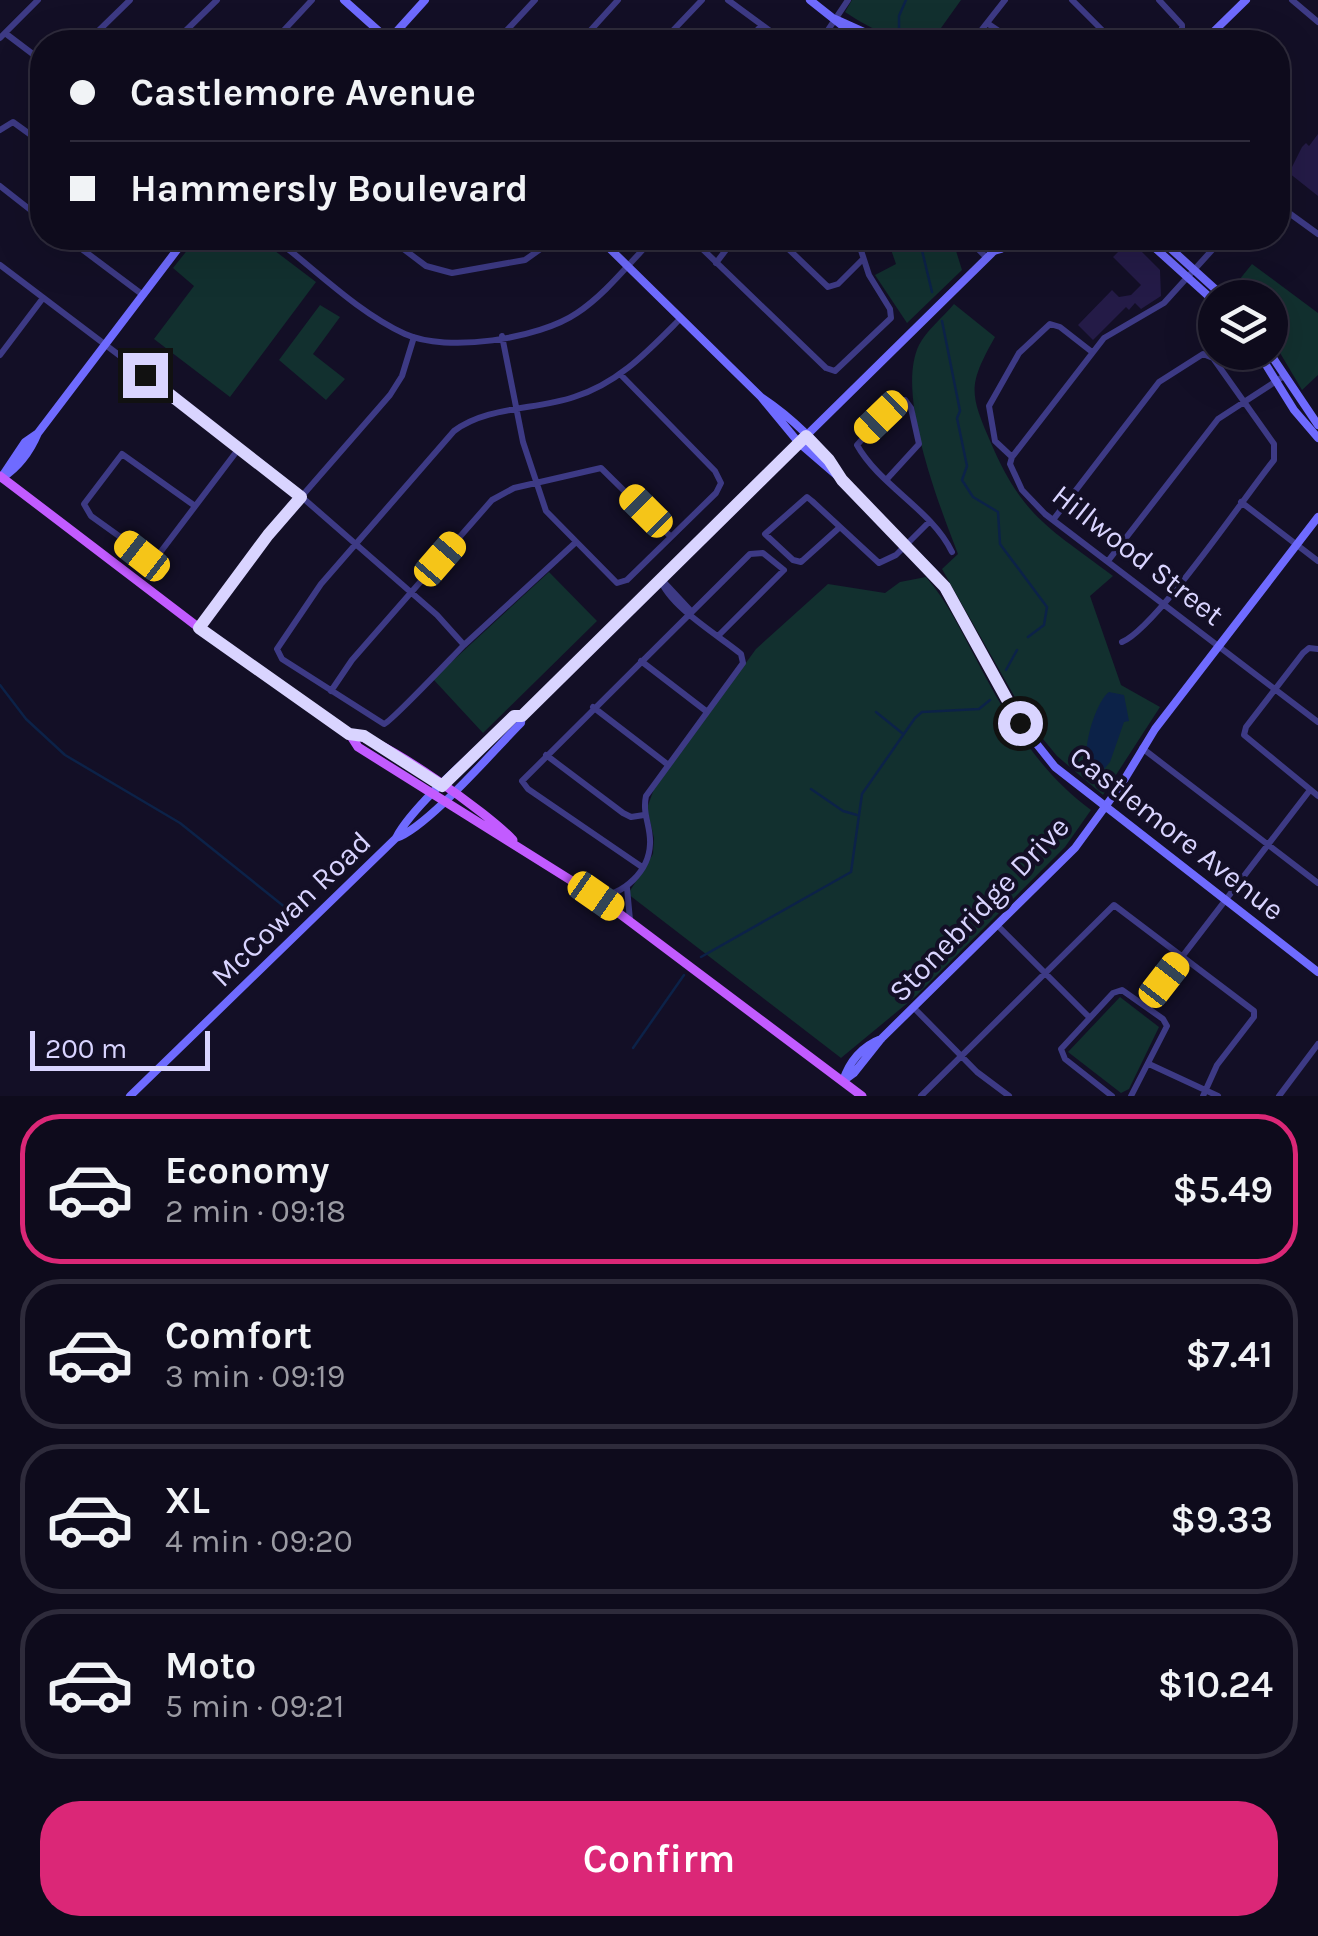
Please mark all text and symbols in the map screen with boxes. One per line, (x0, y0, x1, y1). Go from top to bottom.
text: Castlemore Avenue (130, 70, 476, 115)
text: Hammersly Boulevard (130, 166, 528, 211)
map controls (1198, 280, 1288, 370)
button: layers (1198, 280, 1288, 370)
route end (123, 353, 168, 398)
car (849, 385, 913, 449)
street label: Hillwood Street (1045, 477, 1231, 633)
car (614, 479, 678, 543)
car (109, 526, 175, 586)
car (409, 527, 471, 591)
route start (998, 701, 1043, 746)
street label: Castlemore Avenue (1063, 738, 1291, 928)
street label: Stonebridge Drive (881, 809, 1077, 1009)
street label: McCowan Road (204, 824, 378, 994)
car (563, 867, 629, 925)
car (1134, 947, 1194, 1013)
scale bar (30, 1026, 210, 1070)
text: 200 m (45, 1032, 127, 1065)
icon: car (45, 1144, 135, 1234)
text: Economy (165, 1148, 329, 1193)
text: $5.49 (1173, 1167, 1273, 1212)
text: 2 min · 09:18 (165, 1193, 346, 1230)
icon: car (45, 1309, 135, 1399)
text: Comfort (165, 1313, 312, 1358)
text: $7.41 (1186, 1332, 1273, 1377)
text: 3 min · 09:19 (165, 1358, 345, 1395)
icon: car (45, 1474, 135, 1564)
text: XL (165, 1478, 210, 1523)
text: $9.33 (1170, 1497, 1273, 1542)
text: 4 min · 09:20 (165, 1523, 353, 1560)
icon: car (45, 1639, 135, 1729)
text: Moto (165, 1643, 256, 1688)
text: $10.24 (1158, 1662, 1273, 1707)
text: 5 min · 09:21 (165, 1688, 344, 1725)
button: Confirm (40, 1801, 1278, 1916)

